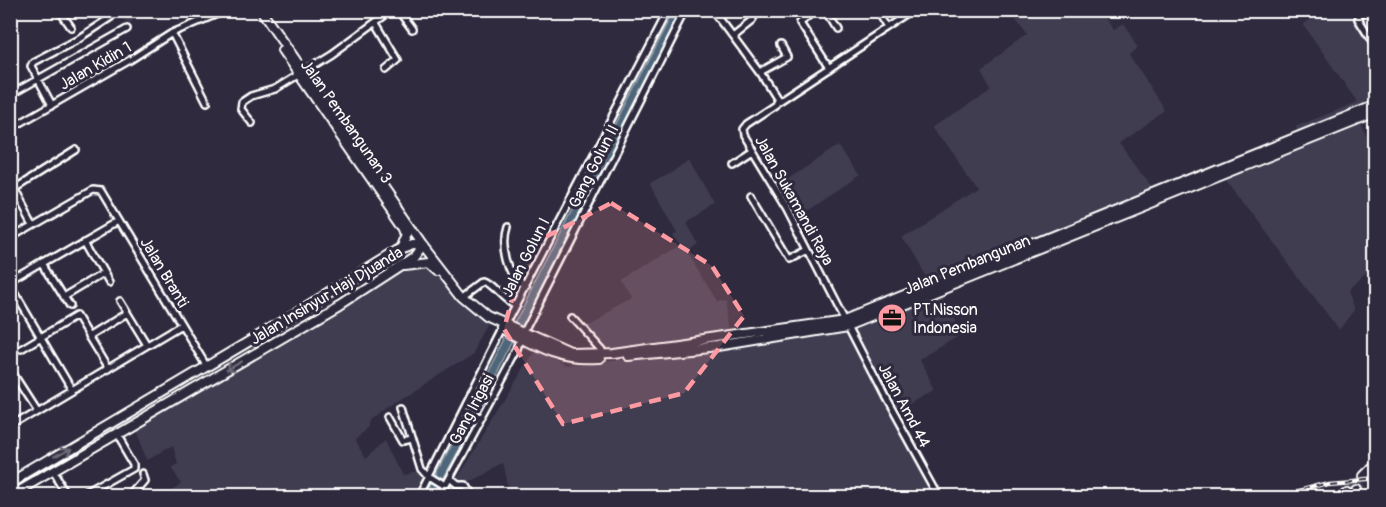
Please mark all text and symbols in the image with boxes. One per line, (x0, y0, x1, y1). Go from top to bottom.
street label: Jalan Kidin 1 (56, 37, 135, 95)
street label: Jalan Pembangunan 3 (296, 56, 396, 187)
street label: Gang Golun II (564, 121, 623, 211)
street label: Jalan Sukamandi Raya (750, 132, 838, 269)
street label: Jalan Golun I (497, 214, 554, 301)
street label: Jalan Pembangunan (901, 231, 1033, 299)
street label: Jalan Branti (135, 234, 193, 311)
street label: Jalan Insinyur Haji Djuanda (247, 242, 406, 349)
place label: PT.Nisson Indonesia (913, 300, 978, 338)
office icon: PT.Nisson Indonesia (876, 302, 908, 334)
one-way arrow (226, 360, 243, 372)
street label: Jalan Amd 44 (874, 360, 935, 451)
street label: Gang Irigasi (445, 371, 499, 448)
one-way arrow (52, 446, 69, 458)

